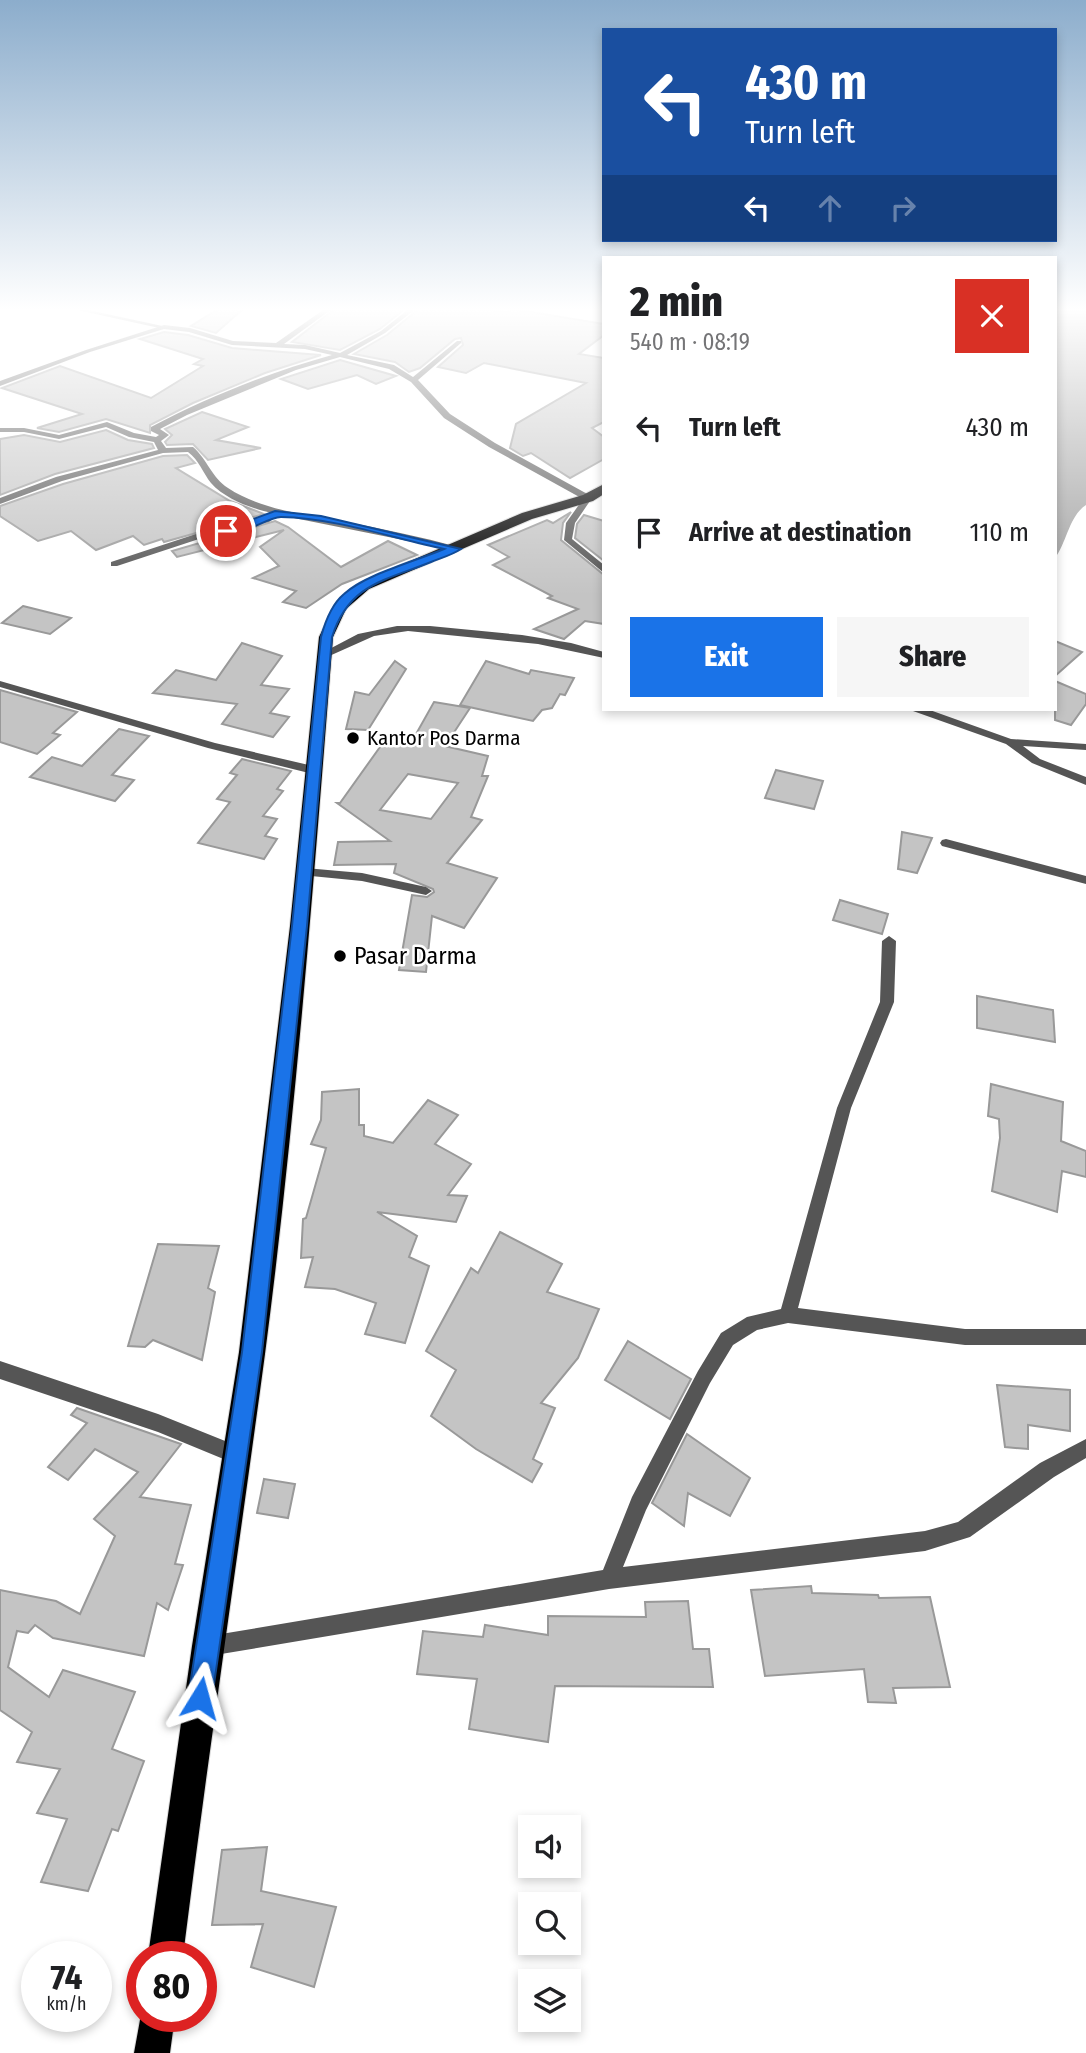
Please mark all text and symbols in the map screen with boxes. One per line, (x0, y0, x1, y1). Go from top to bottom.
text: 430 m (745, 53, 867, 112)
icon: left (630, 56, 721, 147)
text: Turn left (745, 113, 855, 151)
icon: left (738, 189, 776, 227)
icon: ahead (811, 189, 849, 227)
icon: right (884, 189, 922, 227)
text: 2 min (630, 277, 723, 327)
button: close (955, 279, 1029, 353)
text: 540 m · 08:19 (630, 328, 750, 356)
icon: left (630, 409, 668, 447)
text: Turn left (689, 412, 781, 443)
text: 430 m (965, 412, 1029, 443)
pin (196, 501, 256, 561)
icon: arrive (207, 512, 245, 550)
icon: arrive (630, 514, 668, 552)
text: Arrive at destination (689, 517, 912, 548)
text: 110 m (969, 517, 1029, 548)
button: Exit (630, 617, 823, 697)
button: Share (837, 617, 1029, 697)
place label: Kantor Pos Darma (367, 725, 521, 751)
marker: Kantor Pos Darma (345, 730, 361, 746)
place label: Pasar Darma (354, 942, 477, 970)
marker: Pasar Darma (332, 948, 348, 964)
position arrow (163, 1661, 237, 1735)
map controls (518, 1815, 581, 2032)
button: sound (518, 1815, 581, 1878)
button: search (518, 1892, 581, 1955)
speed limit sign: 80 (126, 1941, 217, 2032)
text: 74 (51, 1956, 82, 1998)
button: layers (518, 1969, 581, 2032)
text: km/h (46, 1993, 87, 2015)

